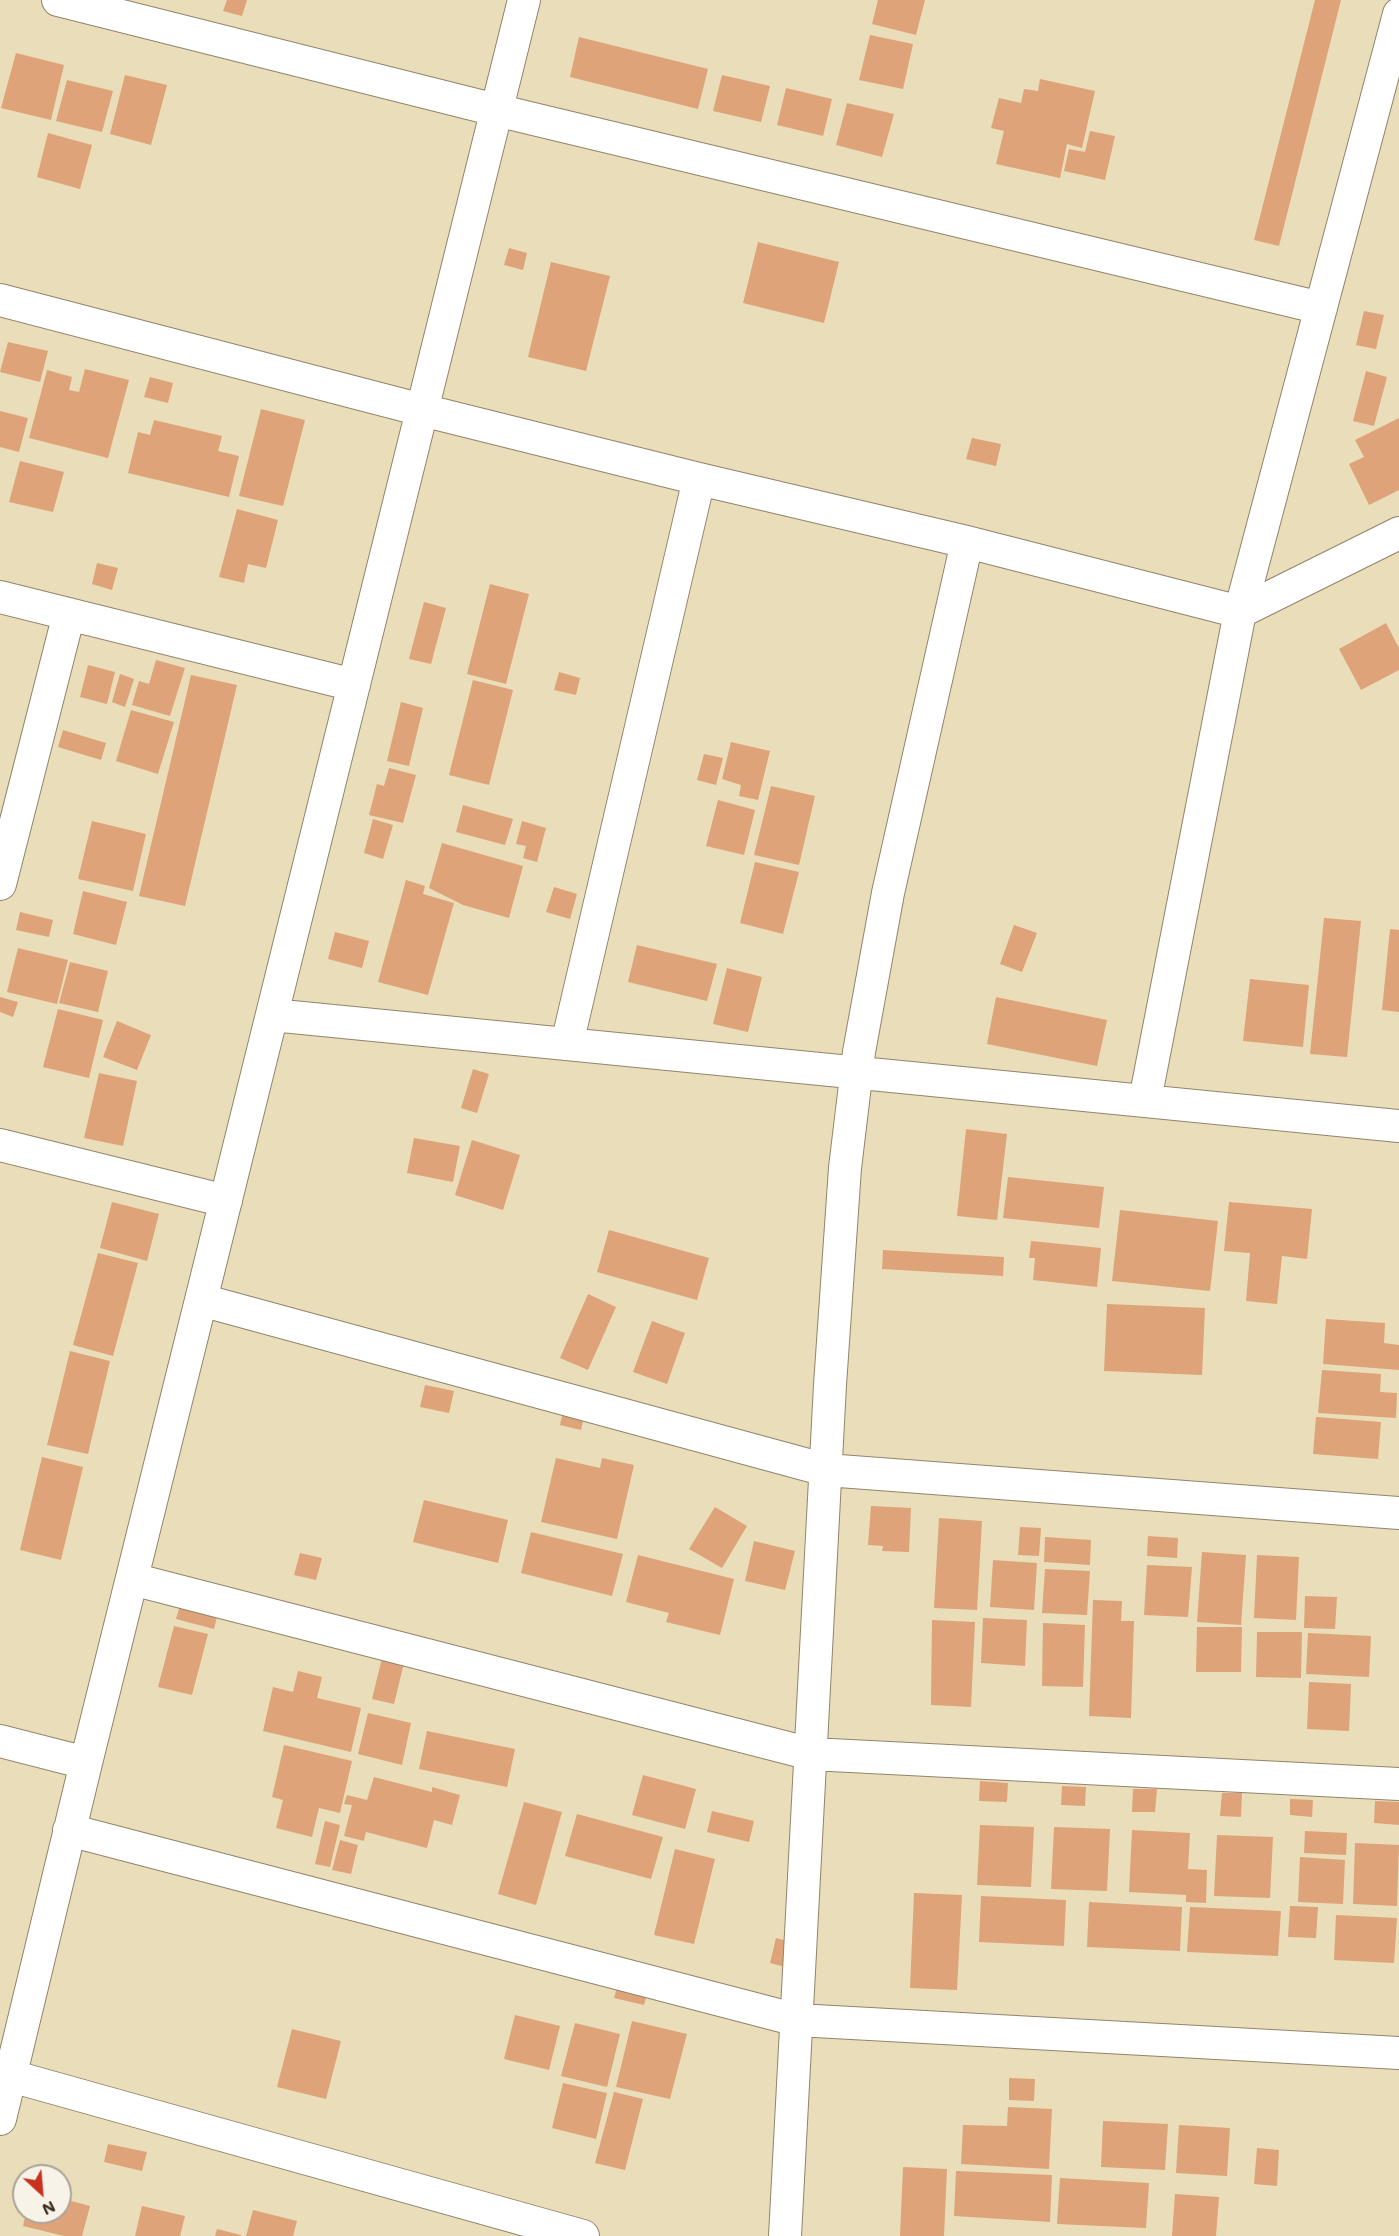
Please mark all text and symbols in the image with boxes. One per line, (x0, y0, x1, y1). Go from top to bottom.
north arrow (12, 2164, 72, 2224)
text: N (39, 2197, 59, 2221)

